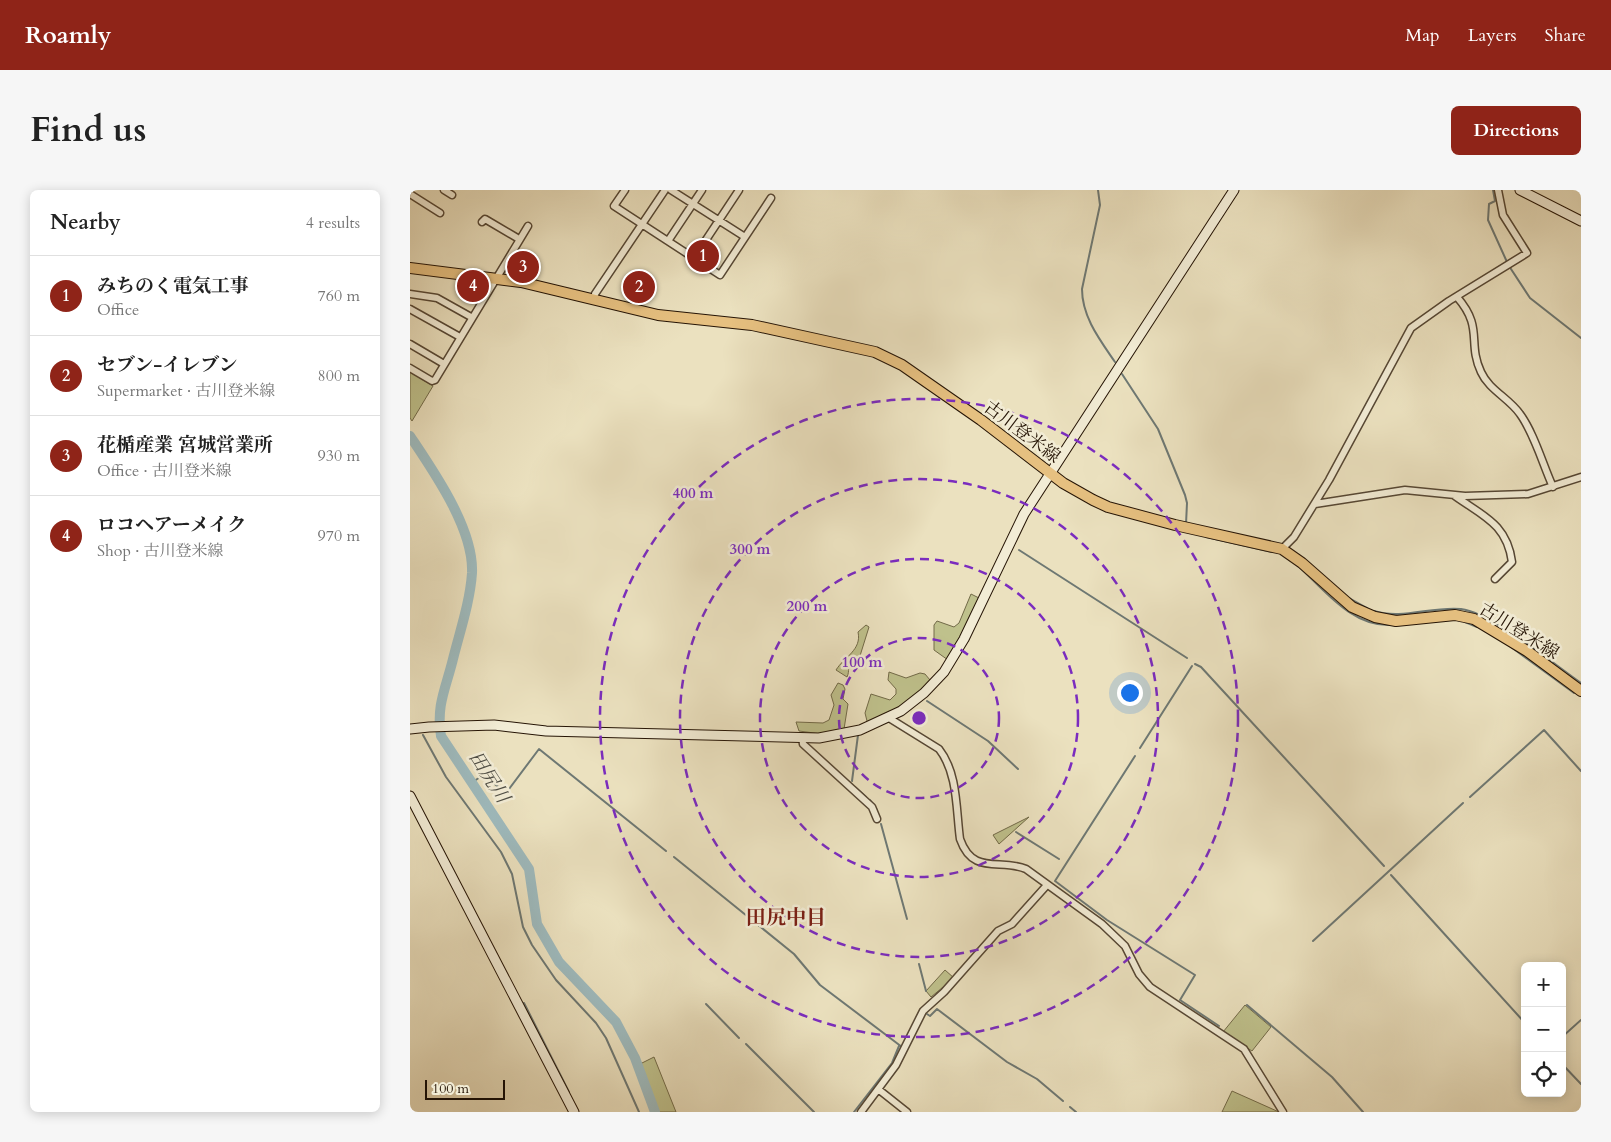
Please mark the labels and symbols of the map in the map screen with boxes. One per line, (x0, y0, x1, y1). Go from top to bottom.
pin: 1 (687, 237, 719, 275)
pin: 3 (507, 248, 539, 286)
pin: 4 (457, 267, 489, 305)
pin: 2 (623, 268, 655, 306)
street label: 古川登米線 (979, 395, 1065, 469)
text: 400 m (673, 483, 714, 503)
text: 300 m (730, 539, 771, 559)
text: 200 m (787, 596, 828, 616)
street label: 古川登米線 (1474, 597, 1564, 665)
text: 100 m (842, 652, 883, 672)
your location (1117, 680, 1143, 706)
centre of rings (910, 709, 928, 727)
water label: 田尻川 (463, 746, 517, 810)
district label: 田尻中目 (746, 904, 826, 931)
scale bar (425, 1077, 505, 1100)

